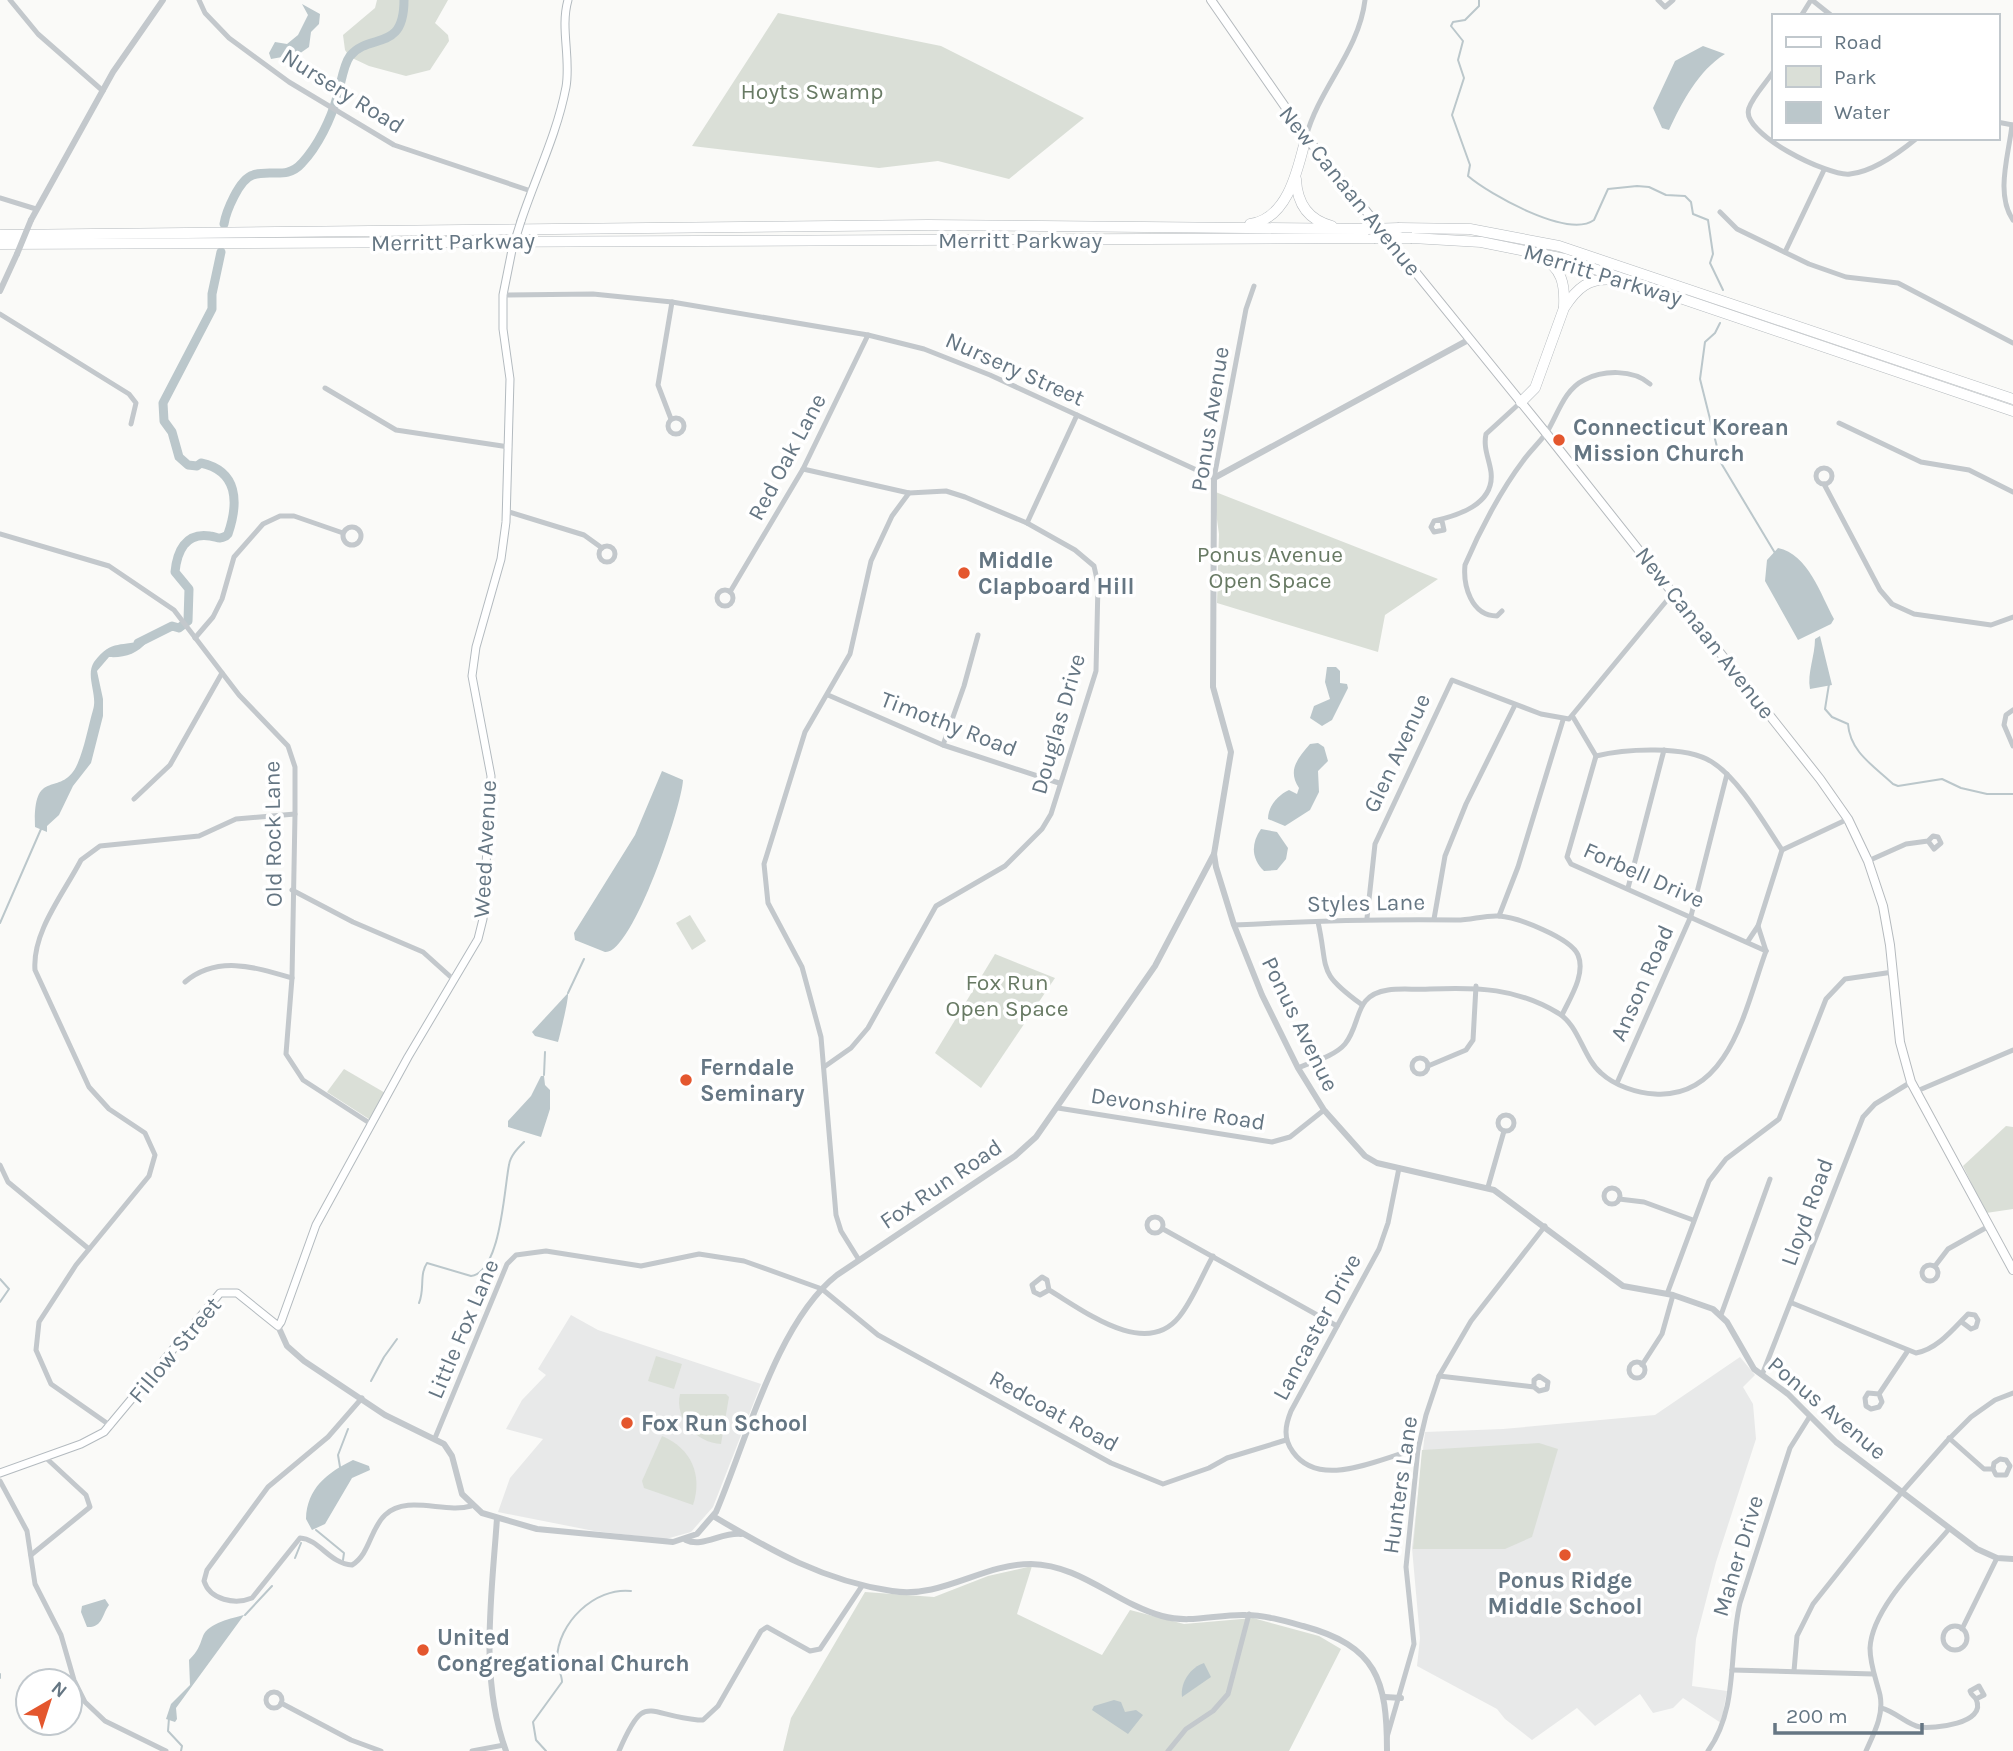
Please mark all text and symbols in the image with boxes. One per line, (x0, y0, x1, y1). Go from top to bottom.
legend (1772, 14, 1999, 140)
text: Road (1834, 30, 1882, 54)
street label: Nursery Road (277, 43, 409, 139)
text: Park (1834, 65, 1877, 89)
park label: Hoyts Swamp (740, 78, 884, 105)
text: Water (1834, 100, 1890, 124)
street label: New Canaan Avenue (1273, 101, 1427, 281)
street label: Merritt Parkway (371, 227, 536, 257)
street label: Merritt Parkway (938, 227, 1102, 254)
street label: Merritt Parkway (1521, 238, 1686, 312)
street label: Nursery Street (941, 326, 1089, 412)
street label: Ponus Avenue (1185, 345, 1235, 493)
street label: Red Oak Lane (742, 389, 832, 525)
place label: Connecticut Korean Mission Church (1573, 414, 1789, 467)
marker: Connecticut Korean Mission Church (1551, 432, 1567, 448)
park label: Ponus Avenue Open Space (1197, 541, 1343, 594)
street label: New Canaan Avenue (1630, 542, 1780, 724)
place label: Middle Clapboard Hill (978, 547, 1134, 600)
marker: Middle Clapboard Hill (956, 565, 972, 581)
street label: Douglas Drive (1025, 651, 1091, 797)
street label: Timothy Road (877, 686, 1021, 762)
street label: Glen Avenue (1358, 689, 1436, 817)
street label: Old Rock Lane (258, 761, 288, 907)
street label: Weed Avenue (468, 779, 502, 919)
street label: Forbell Drive (1579, 836, 1709, 914)
street label: Styles Lane (1307, 888, 1425, 918)
street label: Anson Road (1604, 921, 1680, 1045)
street label: Ponus Avenue (1256, 952, 1344, 1096)
park label: Fox Run Open Space (945, 969, 1069, 1022)
place label: Ferndale Seminary (700, 1054, 805, 1107)
marker: Ferndale Seminary (678, 1072, 694, 1088)
street label: Devonshire Road (1089, 1082, 1267, 1136)
street label: Fox Run Road (875, 1133, 1007, 1235)
street label: Lloyd Road (1775, 1155, 1839, 1269)
street label: Lancaster Drive (1267, 1249, 1367, 1405)
street label: Little Fox Lane (421, 1255, 505, 1403)
street label: Fillow Street (123, 1291, 227, 1408)
street label: Ponus Avenue (1762, 1351, 1892, 1465)
street label: Redcoat Road (985, 1364, 1123, 1458)
place label: Fox Run School (641, 1410, 808, 1437)
street label: Hunters Lane (1377, 1414, 1423, 1556)
marker: Fox Run School (619, 1415, 635, 1431)
street label: Maher Drive (1707, 1492, 1769, 1620)
marker: Ponus Ridge Middle School (1557, 1547, 1573, 1563)
place label: Ponus Ridge Middle School (1487, 1567, 1643, 1620)
place label: United Congregational Church (437, 1624, 689, 1677)
marker: United Congregational Church (415, 1642, 431, 1658)
north arrow (14, 1667, 84, 1737)
text: N (47, 1677, 71, 1702)
scale bar (1775, 1692, 1922, 1736)
text: 200 m (1786, 1704, 1848, 1728)

